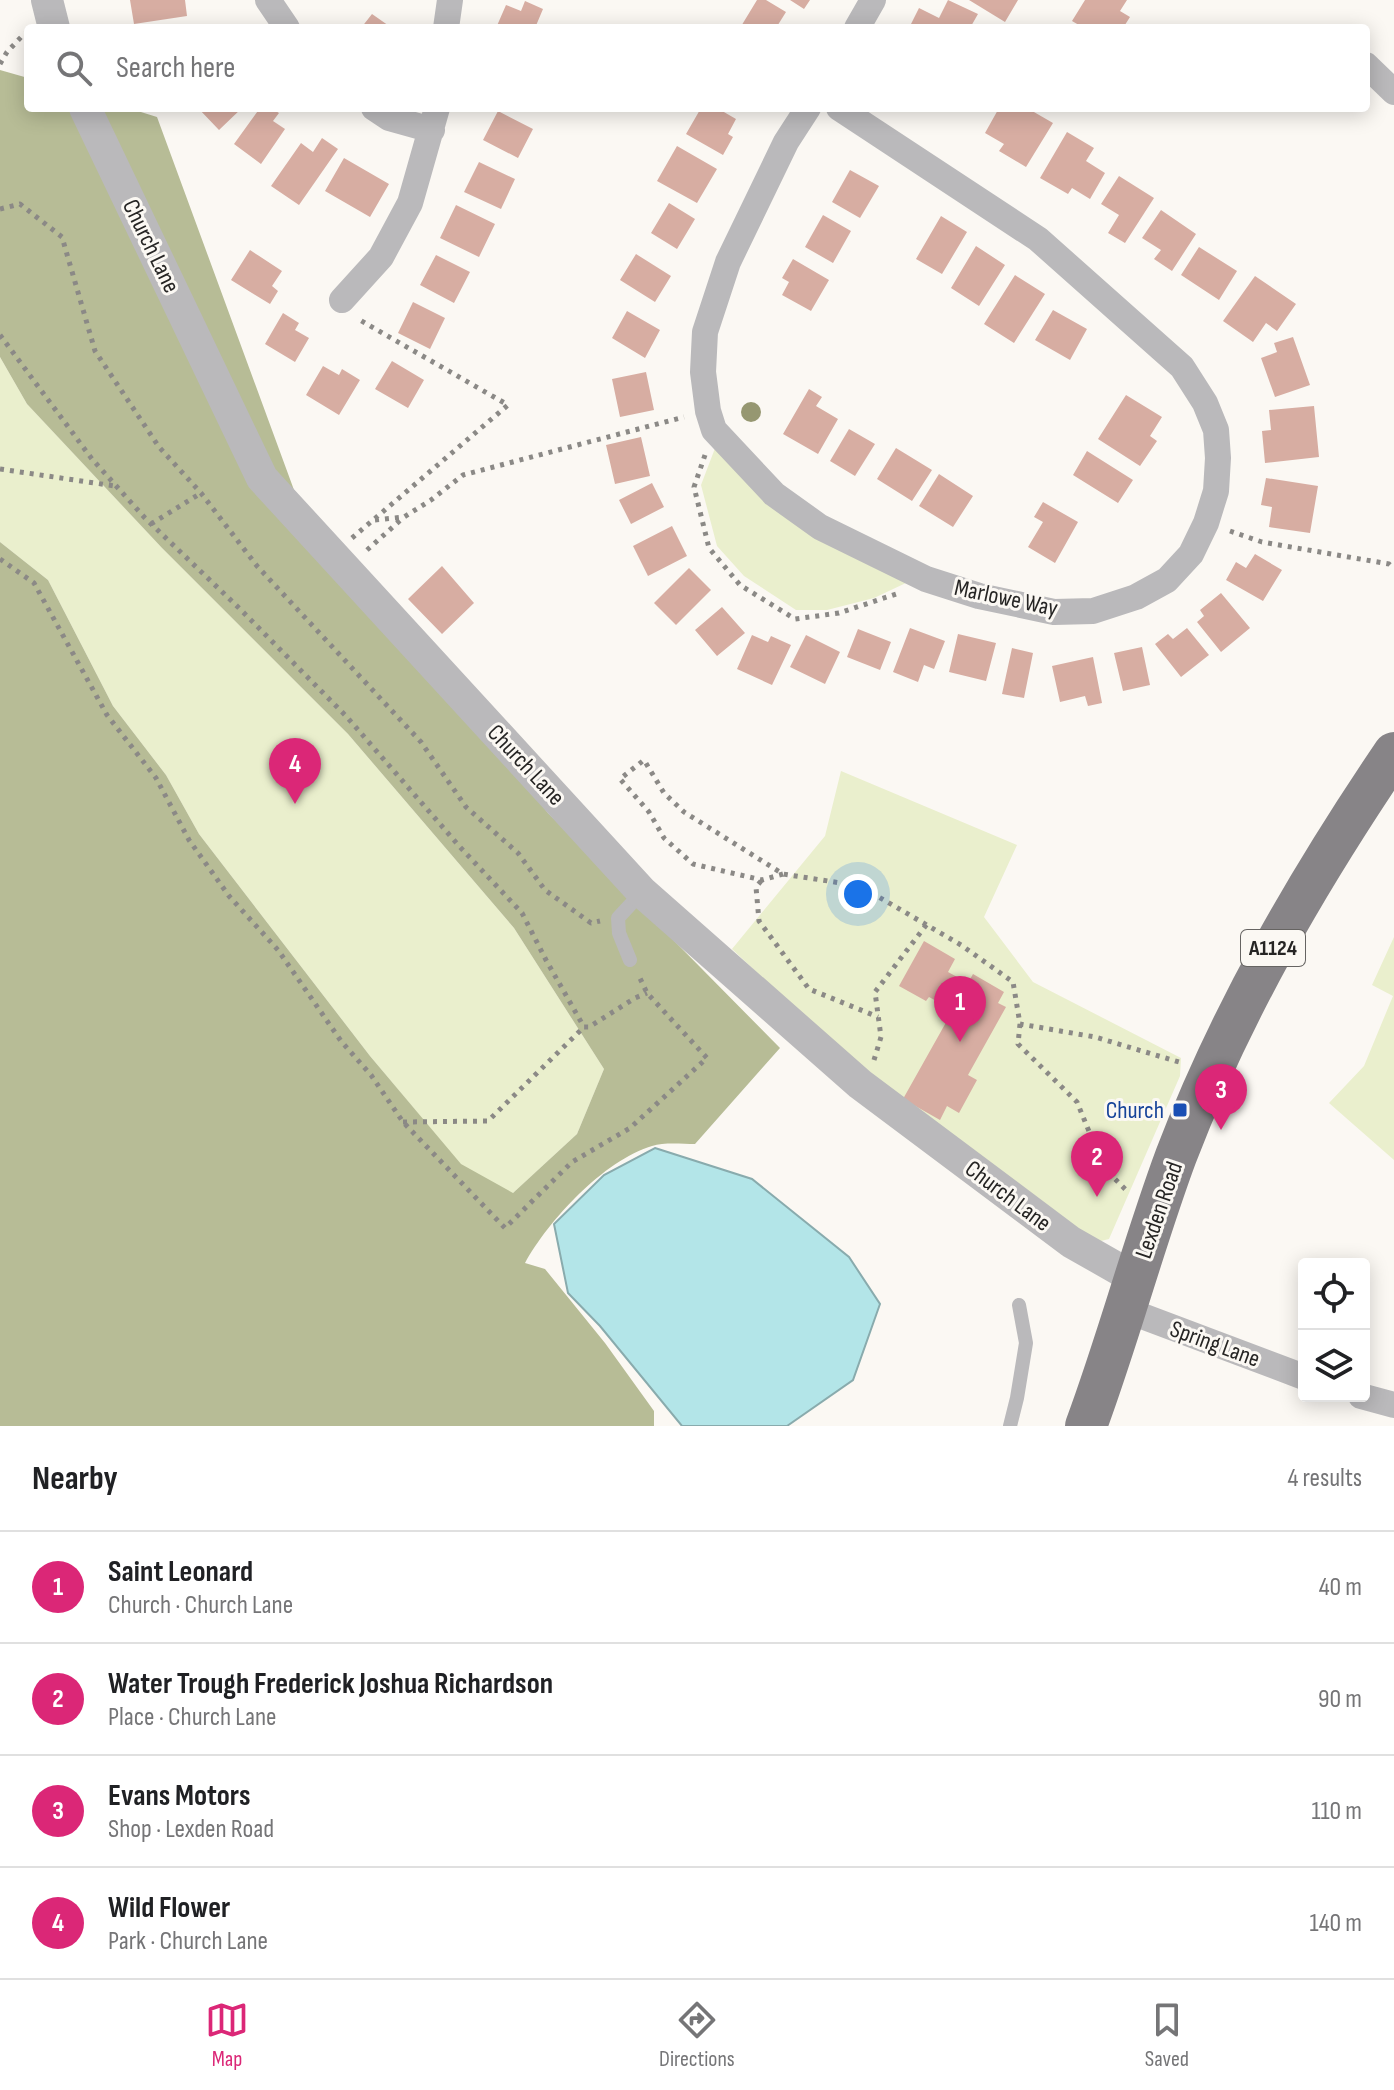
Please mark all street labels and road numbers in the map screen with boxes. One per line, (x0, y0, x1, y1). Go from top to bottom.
street label: Church Lane (116, 195, 186, 297)
street label: Marlowe Way (952, 573, 1060, 623)
street label: Church Lane (481, 718, 571, 812)
road number: A1124 (1241, 930, 1305, 966)
street label: Church Lane (959, 1154, 1057, 1238)
street label: Lexden Road (1129, 1158, 1189, 1262)
street label: Spring Lane (1166, 1314, 1264, 1374)

